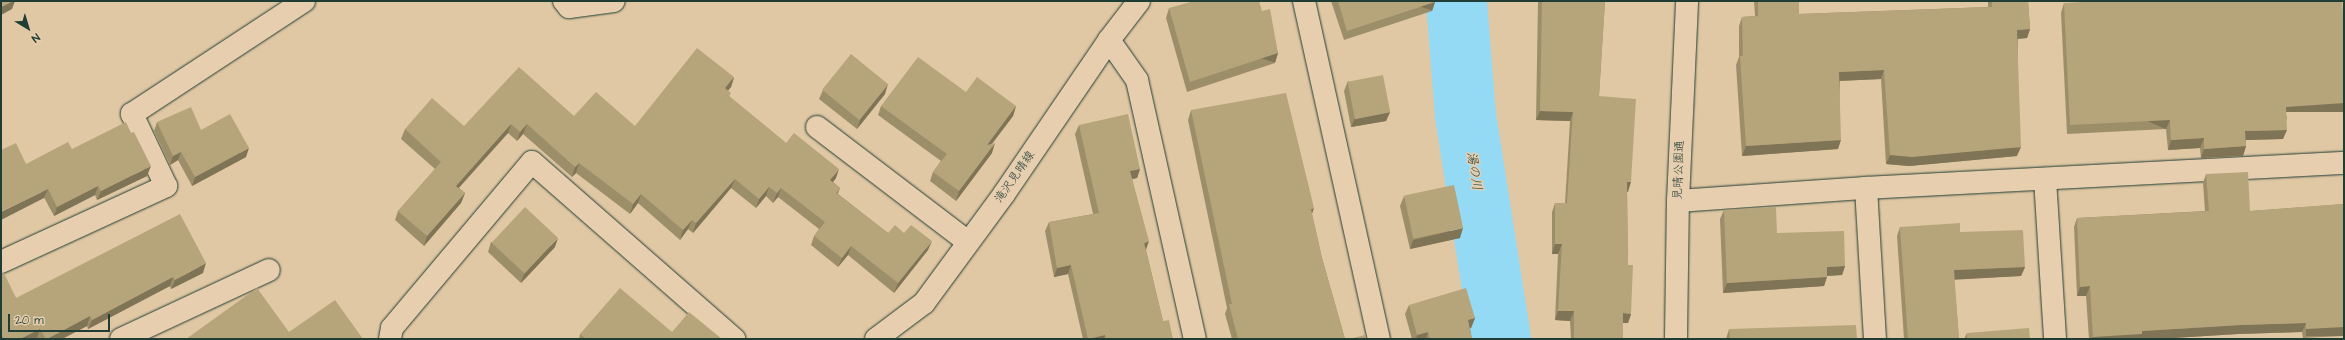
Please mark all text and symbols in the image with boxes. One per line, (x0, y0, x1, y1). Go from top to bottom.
north arrow (8, 8, 48, 48)
text: N (28, 30, 43, 46)
street label: 見晴公園通 (1671, 140, 1687, 200)
street label: 滝沢見晴線 (992, 148, 1038, 206)
water label: 湯の川 (1463, 151, 1485, 191)
scale bar (10, 306, 112, 332)
text: 20 m (15, 312, 44, 329)

